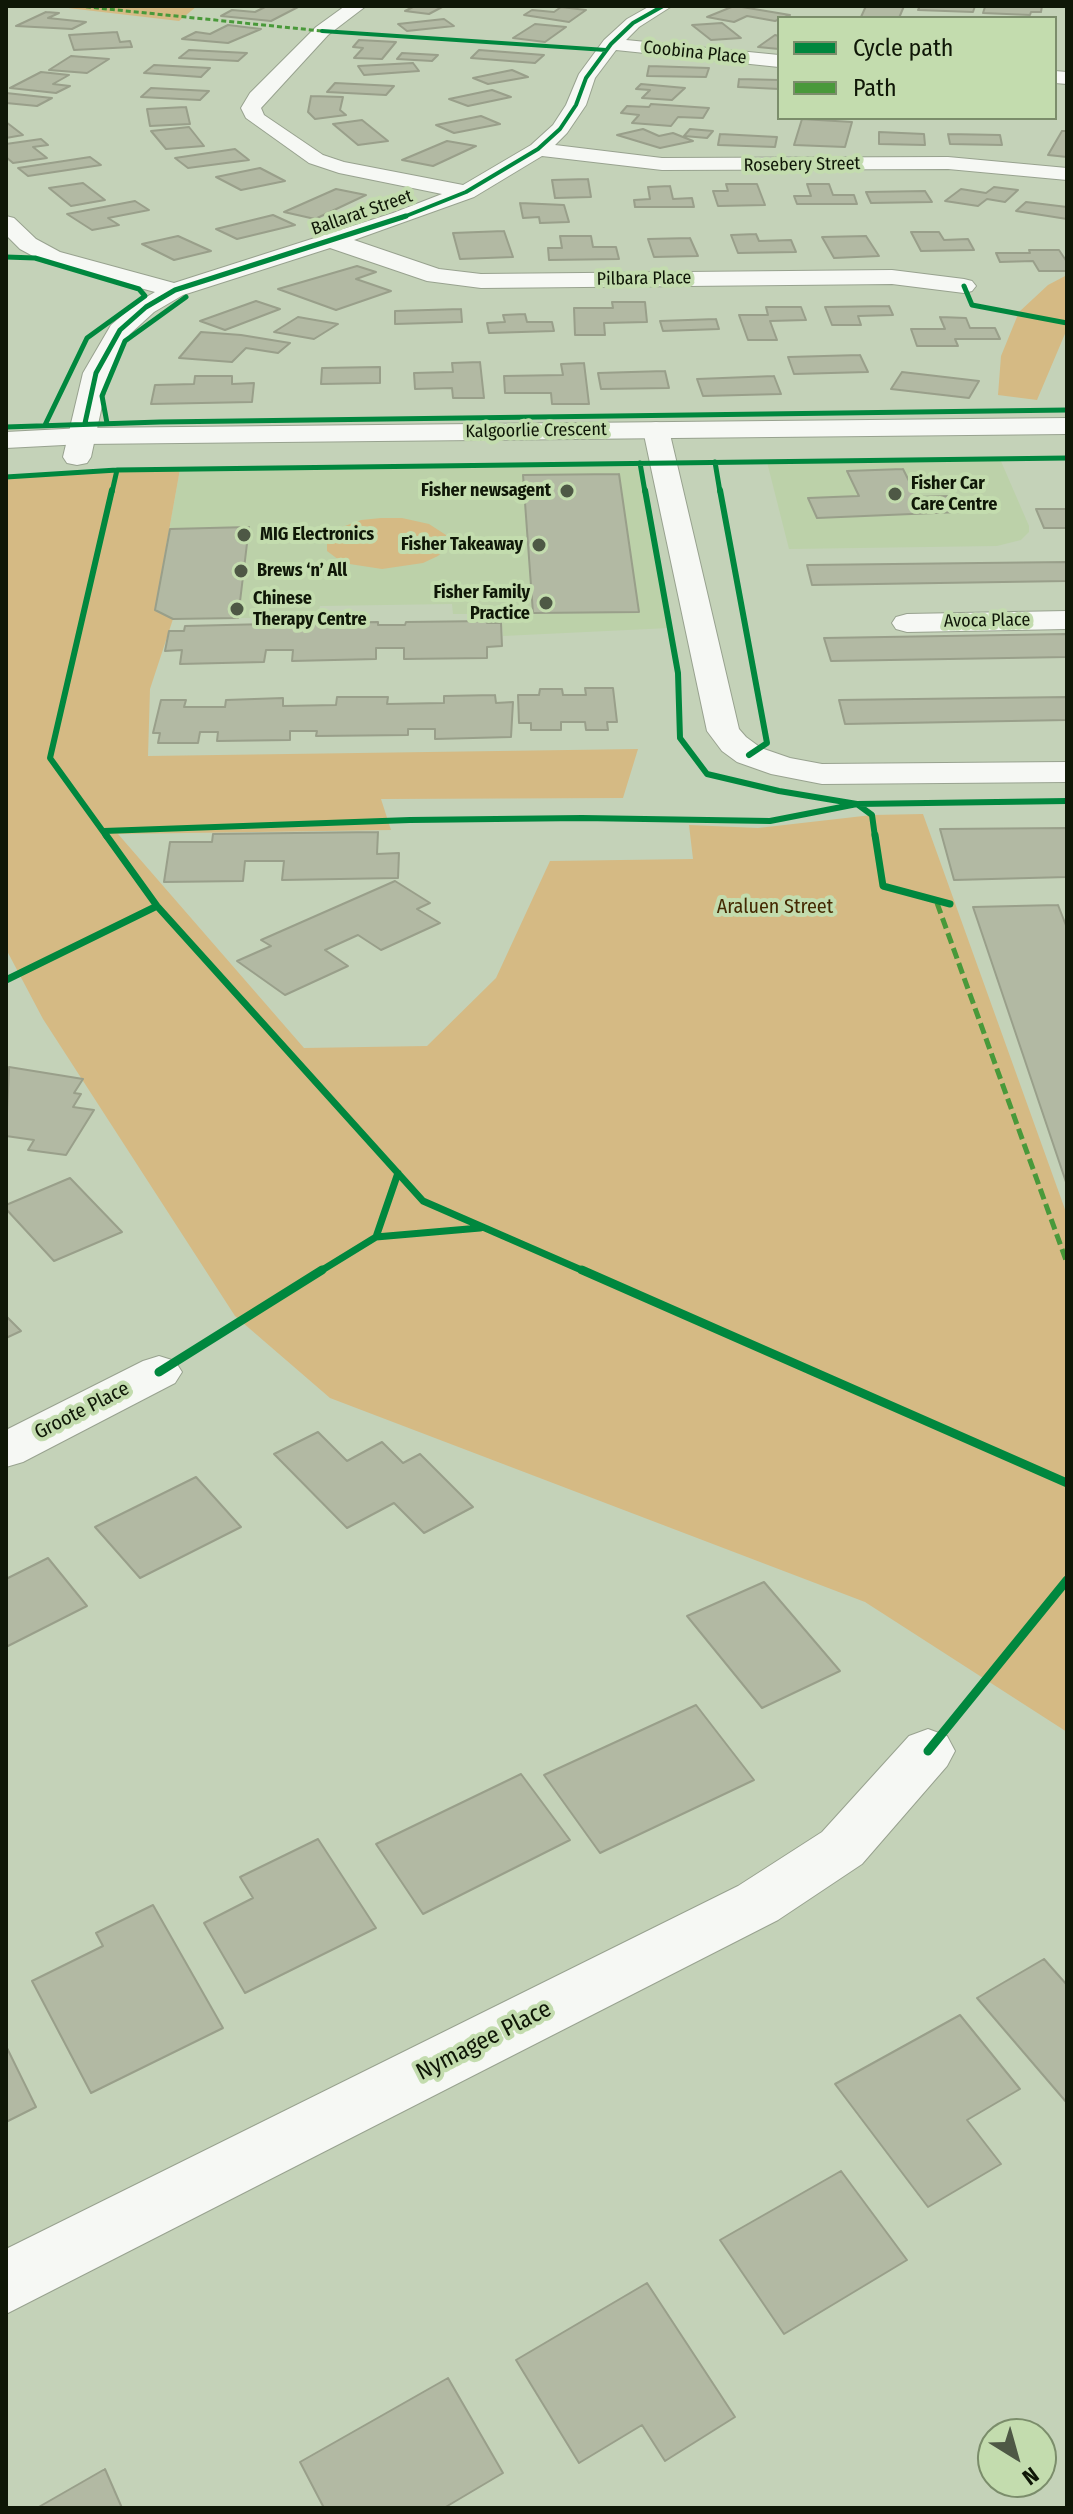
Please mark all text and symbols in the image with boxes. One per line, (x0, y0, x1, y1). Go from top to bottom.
legend (777, 16, 1057, 120)
text: Cycle path (853, 34, 953, 62)
street label: Coobina Place (642, 37, 748, 69)
text: Path (853, 74, 897, 102)
street label: Rosebery Street (743, 153, 861, 177)
street label: Ballarat Street (309, 186, 415, 240)
street label: Pilbara Place (596, 267, 692, 291)
street label: Kalgoorlie Crescent (465, 419, 607, 443)
place label: Fisher Car Care Centre (911, 473, 997, 516)
place label: Fisher newsagent (421, 480, 551, 502)
marker: Fisher newsagent (558, 482, 576, 500)
marker: Fisher Car Care Centre (886, 485, 904, 503)
place label: MIG Electronics (260, 524, 374, 546)
marker: MIG Electronics (235, 526, 253, 544)
place label: Fisher Takeaway (401, 534, 523, 556)
marker: Fisher Takeaway (530, 536, 548, 554)
place label: Brews ‘n’ All (257, 560, 347, 582)
marker: Brews ‘n’ All (232, 562, 250, 580)
place label: Fisher Family Practice (434, 582, 530, 624)
place label: Chinese Therapy Centre (253, 588, 367, 630)
marker: Fisher Family Practice (537, 594, 555, 612)
marker: Chinese Therapy Centre (228, 600, 246, 618)
street label: Avoca Place (944, 609, 1030, 633)
park label: Araluen Street (717, 895, 833, 919)
street label: Groote Place (31, 1377, 133, 1445)
street label: Nymagee Place (412, 1995, 556, 2087)
north arrow (977, 2418, 1057, 2498)
text: N (1017, 2461, 1044, 2491)

